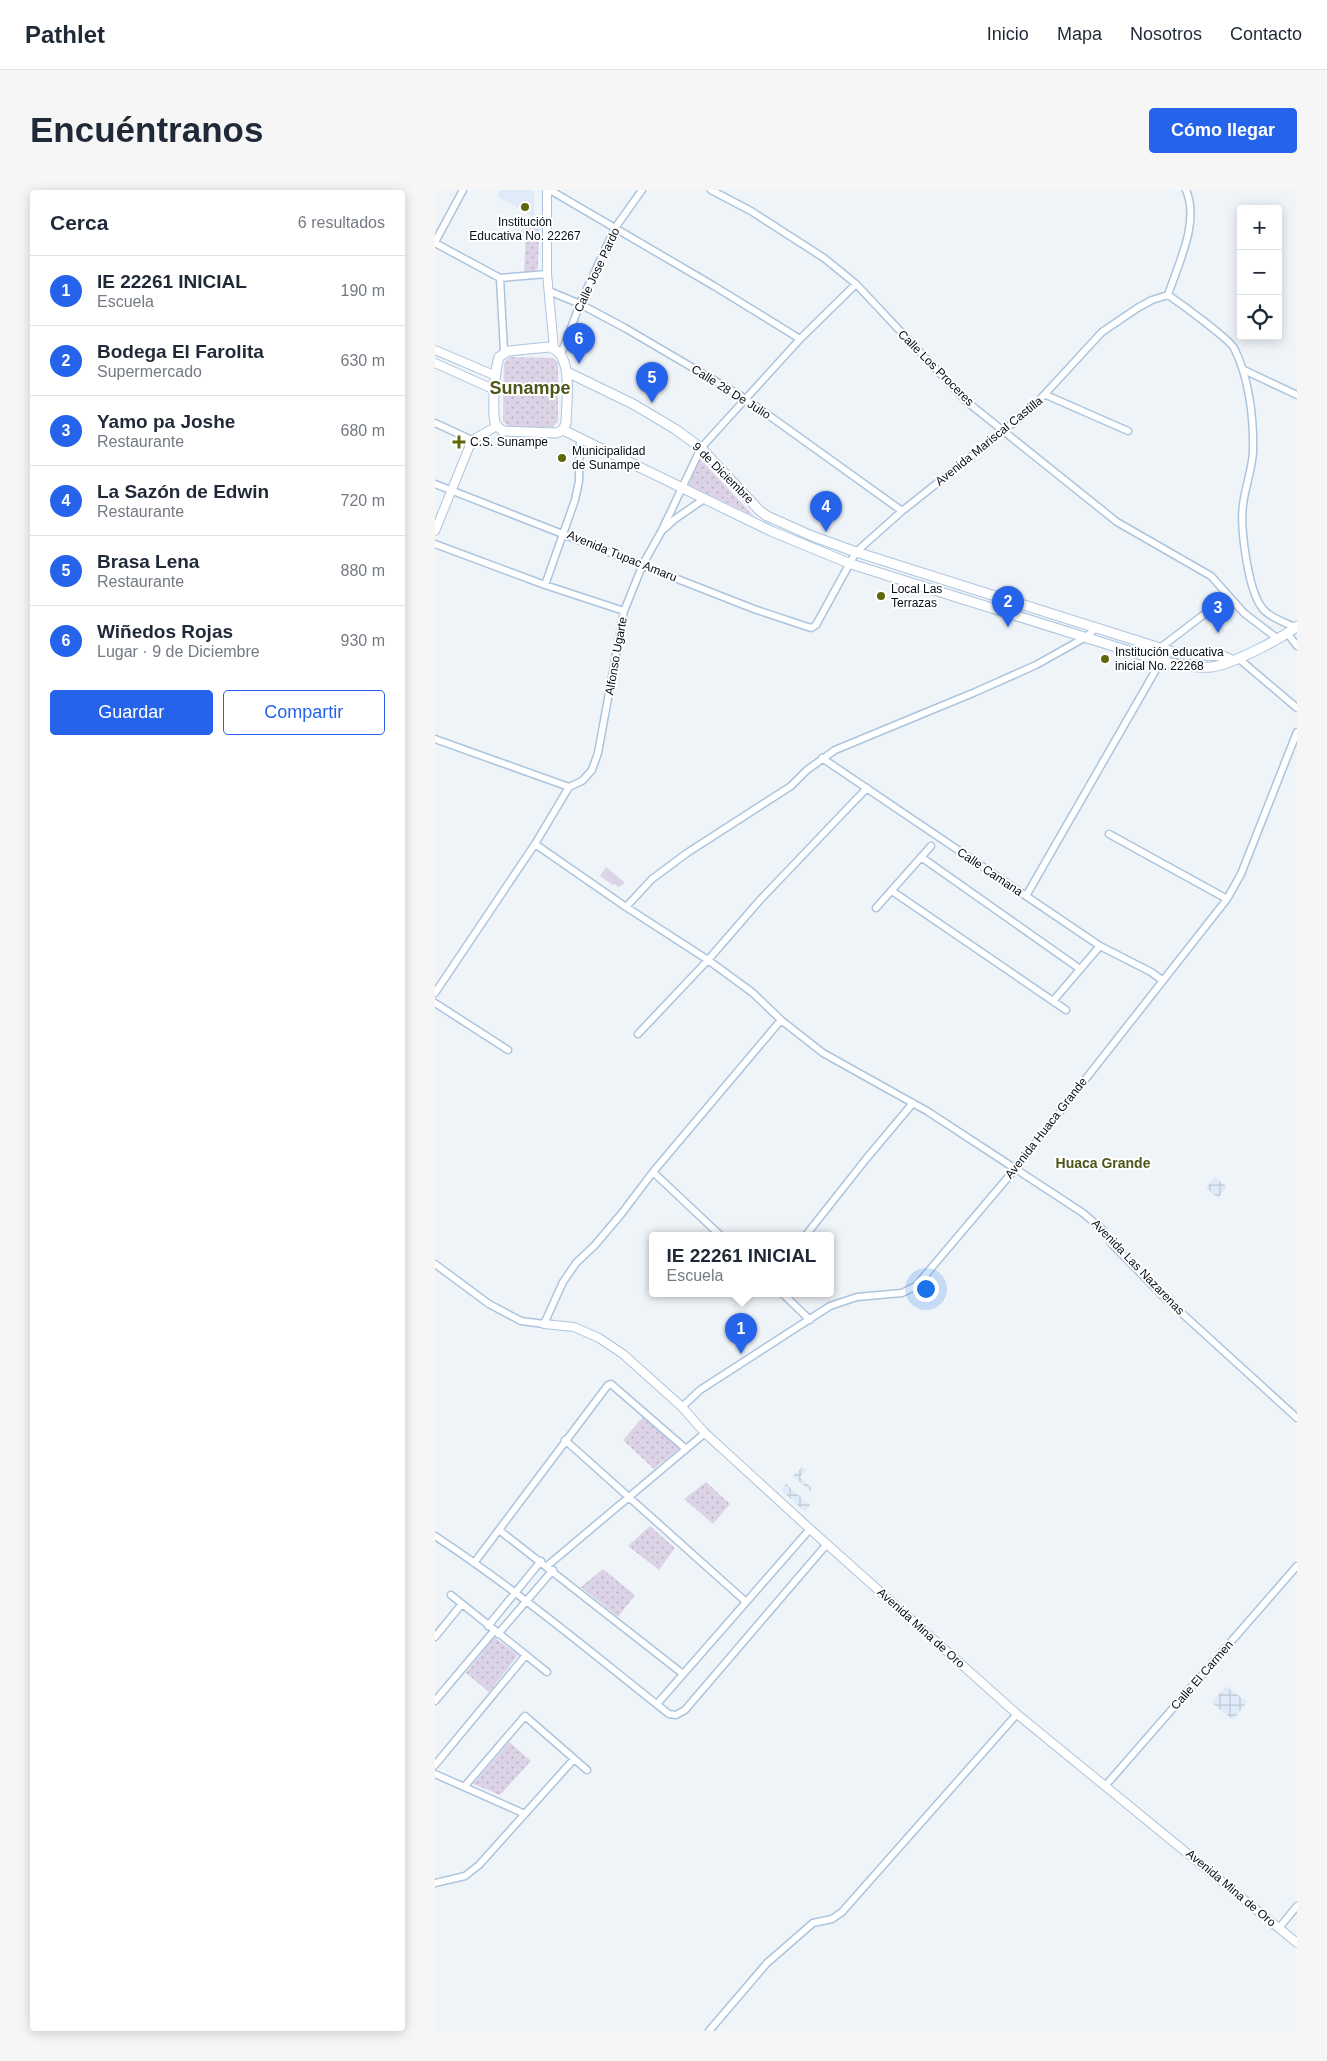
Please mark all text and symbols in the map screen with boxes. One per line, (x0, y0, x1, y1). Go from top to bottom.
text: Pathlet (25, 21, 105, 48)
text: Inicio (987, 24, 1029, 44)
text: Mapa (1057, 24, 1102, 44)
text: Nosotros (1130, 24, 1202, 44)
text: Contacto (1230, 24, 1302, 44)
button: Cómo llegar (1149, 108, 1297, 153)
text: Encuéntranos (30, 110, 263, 149)
marker: Institución Educativa No. 22267 (519, 201, 531, 213)
map controls (1237, 205, 1282, 340)
button: + (1237, 205, 1282, 250)
text: Cerca (50, 211, 108, 234)
text: 6 resultados (298, 214, 385, 231)
place label: Institución Educativa No. 22267 (469, 215, 581, 243)
street label: Calle Jose Pardo (571, 225, 623, 314)
button: − (1237, 250, 1282, 295)
text: IE 22261 INICIAL (97, 271, 247, 292)
text: 1 (62, 282, 70, 299)
text: 190 m (341, 282, 385, 299)
text: Escuela (97, 293, 154, 310)
button: locate (1237, 295, 1282, 340)
pin: 6 (563, 323, 595, 364)
street label: Calle Los Proceres (895, 327, 977, 409)
text: Bodega El Farolita (97, 341, 264, 362)
text: 2 (62, 352, 70, 369)
text: 630 m (341, 352, 385, 369)
pin: 5 (636, 362, 668, 403)
street label: Calle 28 De Julio (689, 362, 773, 422)
text: Supermercado (97, 363, 202, 380)
district label: Sunampe (489, 378, 571, 398)
street label: Avenida Mariscal Castilla (933, 393, 1046, 489)
text: Yamo pa Joshe (97, 411, 235, 432)
text: 3 (62, 422, 70, 439)
text: 680 m (341, 422, 385, 439)
text: Restaurante (97, 433, 184, 450)
marker: C.S. Sunampe (452, 435, 466, 449)
place label: C.S. Sunampe (470, 435, 548, 449)
street label: 9 de Diciembre (690, 440, 757, 507)
place label: Municipalidad de Sunampe (572, 444, 645, 472)
marker: Municipalidad de Sunampe (556, 452, 568, 464)
text: La Sazón de Edwin (97, 481, 269, 502)
pin: 4 (810, 491, 842, 532)
text: 4 (62, 492, 70, 509)
text: 720 m (341, 492, 385, 509)
text: Restaurante (97, 503, 184, 520)
street label: Avenida Tupac Amaru (565, 528, 679, 584)
text: Brasa Lena (97, 551, 199, 572)
text: 5 (62, 562, 70, 579)
text: 880 m (341, 562, 385, 579)
text: Restaurante (97, 573, 184, 590)
place label: Local Las Terrazas (891, 582, 942, 610)
pin: 2 (992, 586, 1024, 627)
marker: Local Las Terrazas (875, 590, 887, 602)
pin: 3 (1202, 592, 1234, 633)
street label: Alfonso Ugarte (602, 615, 630, 696)
text: Wiñedos Rojas (97, 621, 233, 642)
text: 6 (62, 632, 70, 649)
text: 930 m (341, 632, 385, 649)
text: Lugar · 9 de Diciembre (97, 643, 260, 660)
place label: Institución educativa inicial No. 22268 (1115, 645, 1224, 673)
marker: Institución educativa inicial No. 22268 (1099, 653, 1111, 665)
button: Guardar (50, 690, 213, 735)
button: Compartir (223, 690, 385, 735)
street label: Calle Camana (955, 845, 1026, 899)
street label: Avenida Huaca Grande (1002, 1074, 1090, 1181)
district label: Huaca Grande (1056, 1155, 1151, 1171)
street label: Avenida Las Nazarenas (1089, 1216, 1187, 1318)
popup (649, 1232, 834, 1297)
text: IE 22261 INICIAL (667, 1245, 816, 1266)
text: Escuela (667, 1267, 723, 1284)
your location (913, 1276, 939, 1302)
pin: 1 (725, 1313, 757, 1354)
street label: Avenida Mina de Oro (875, 1585, 968, 1671)
street label: Calle El Carmen (1168, 1637, 1236, 1713)
street label: Avenida Mina de Oro (1183, 1846, 1279, 1930)

